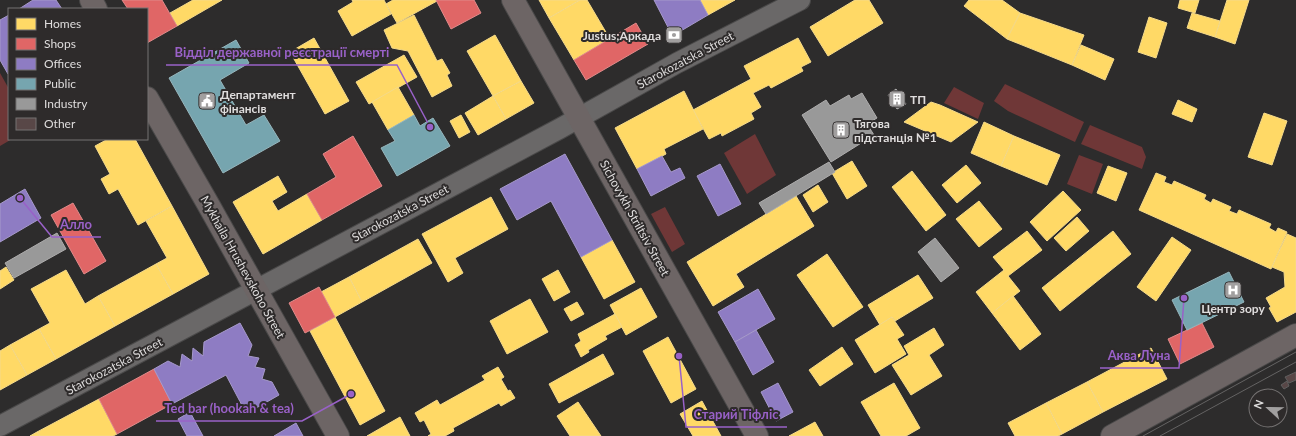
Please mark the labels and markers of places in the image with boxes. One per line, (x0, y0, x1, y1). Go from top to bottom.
bank icon: Justus;Аркада (664, 25, 684, 45)
place label: Justus;Аркада (583, 28, 661, 43)
callout: Відділ державної реєстрації смерті (166, 40, 397, 65)
place label: Департамент фінансів (220, 87, 296, 116)
building icon: ТП (887, 89, 907, 109)
public building icon: Департамент фінансів (197, 91, 217, 111)
place label: ТП (910, 92, 926, 107)
place label: Тягова підстанція №1 (854, 116, 937, 145)
building icon: Тягова підстанція №1 (831, 120, 851, 140)
callout: Алло (52, 212, 101, 237)
hospital icon: Центр зору (1223, 280, 1243, 300)
place label: Центр зору (1201, 301, 1265, 316)
callout: Аква Луна (1100, 343, 1179, 368)
callout: Ted bar (hookah & tea) (156, 396, 302, 421)
callout: Старий Тіфліс (686, 402, 787, 427)

